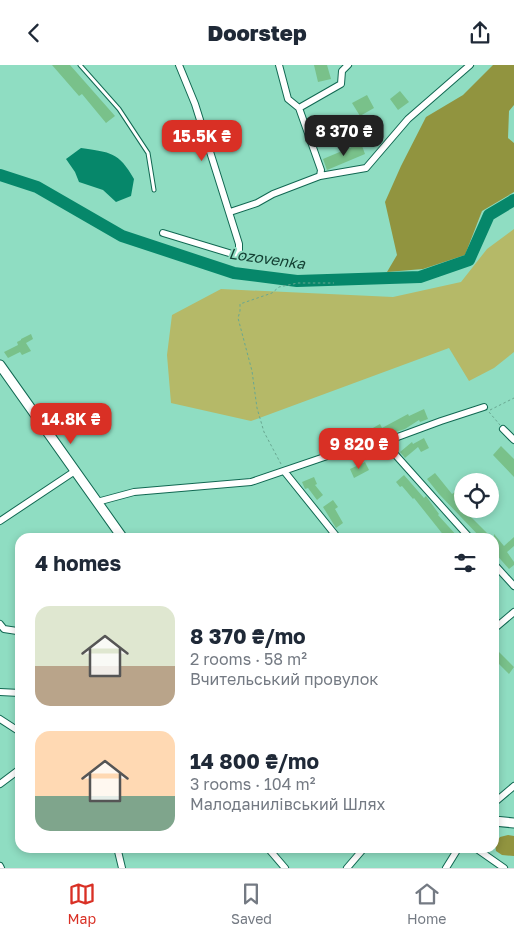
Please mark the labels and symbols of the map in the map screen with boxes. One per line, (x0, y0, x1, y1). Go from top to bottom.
pin: 8 370 ₴ (298, 114, 390, 157)
pin: 15.5K ₴ (156, 119, 248, 162)
water label: Lozovenka (228, 244, 307, 272)
pin: 14.8K ₴ (25, 403, 117, 445)
pin: 9 820 ₴ (313, 427, 405, 470)

